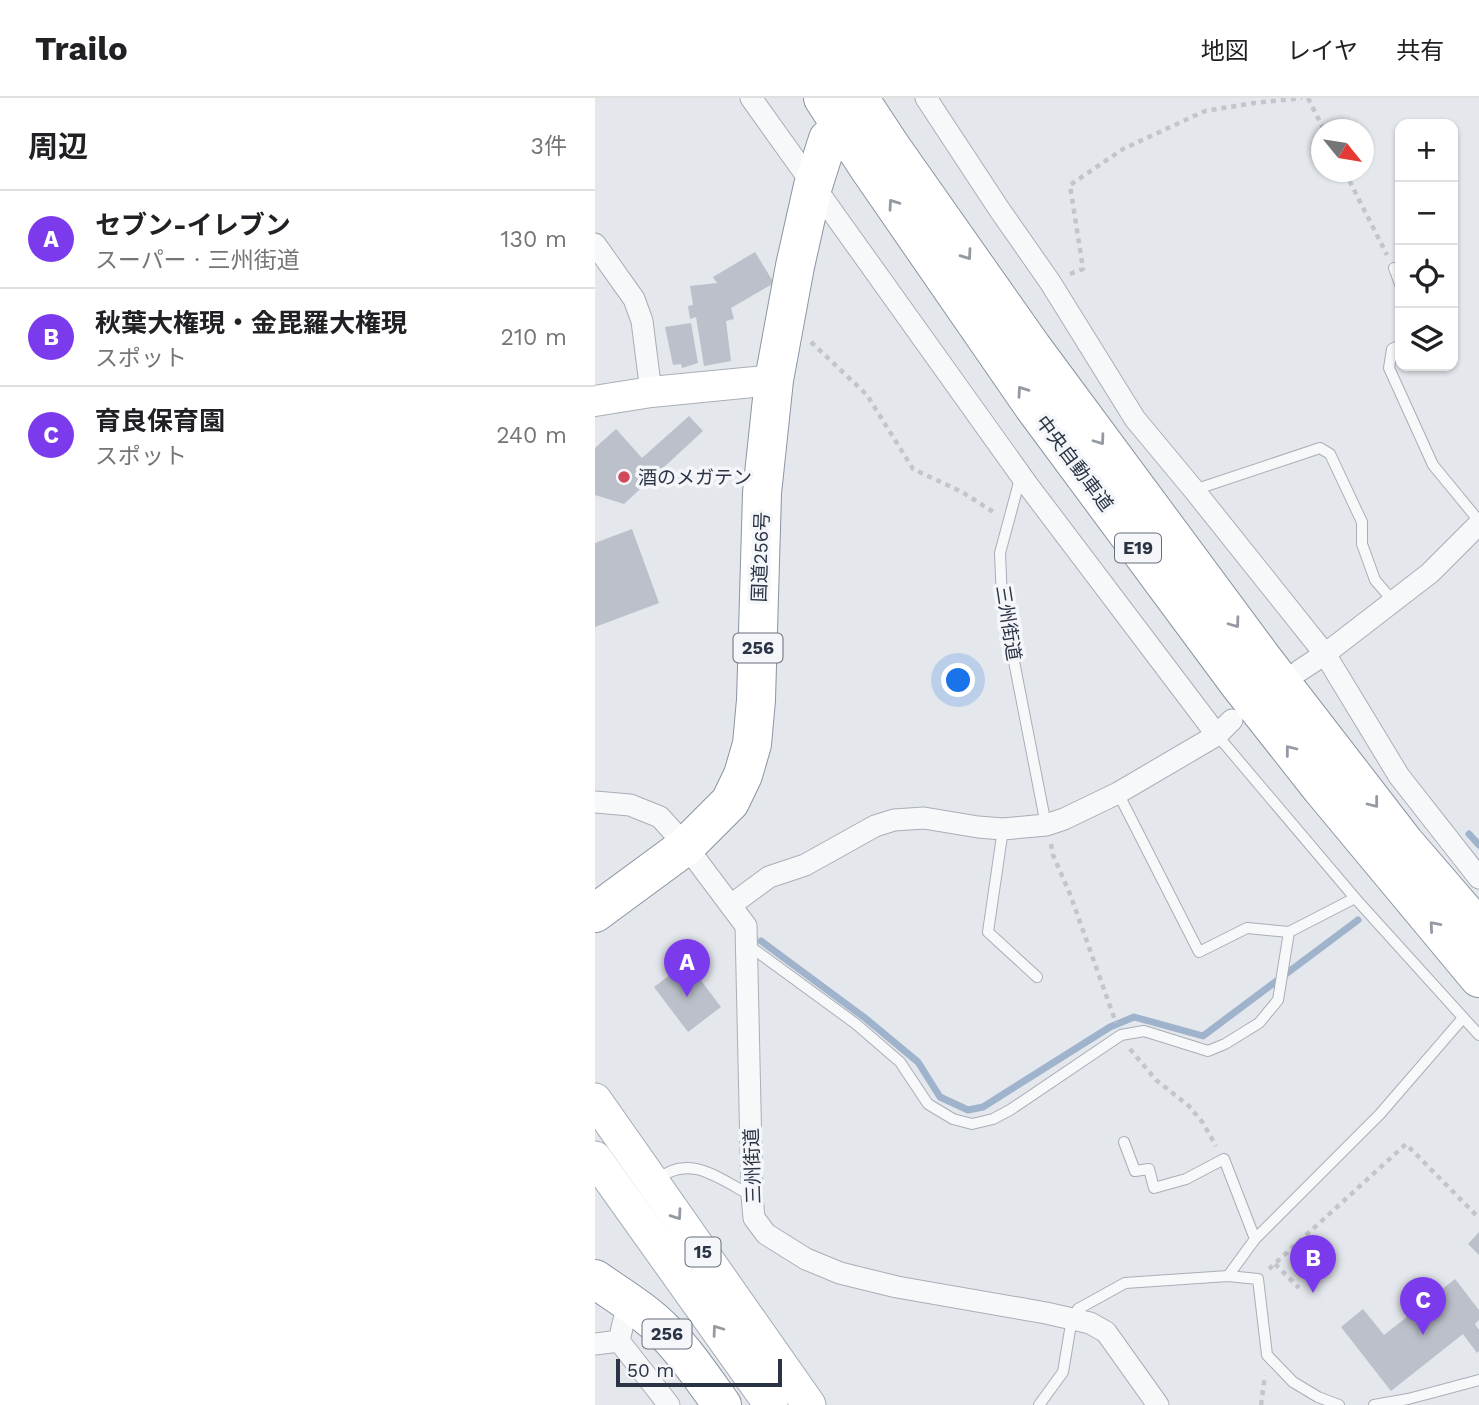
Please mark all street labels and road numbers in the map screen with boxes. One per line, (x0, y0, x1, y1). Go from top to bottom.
street label: 中央自動車道 (1031, 411, 1118, 516)
street label: 国道256号 (747, 511, 774, 603)
road number: E19 (1115, 534, 1161, 562)
street label: 三州街道 (991, 584, 1026, 662)
road number: 256 (733, 634, 783, 662)
street label: 三州街道 (740, 1128, 765, 1204)
road number: 15 (685, 1238, 721, 1266)
road number: 256 (643, 1320, 691, 1349)

